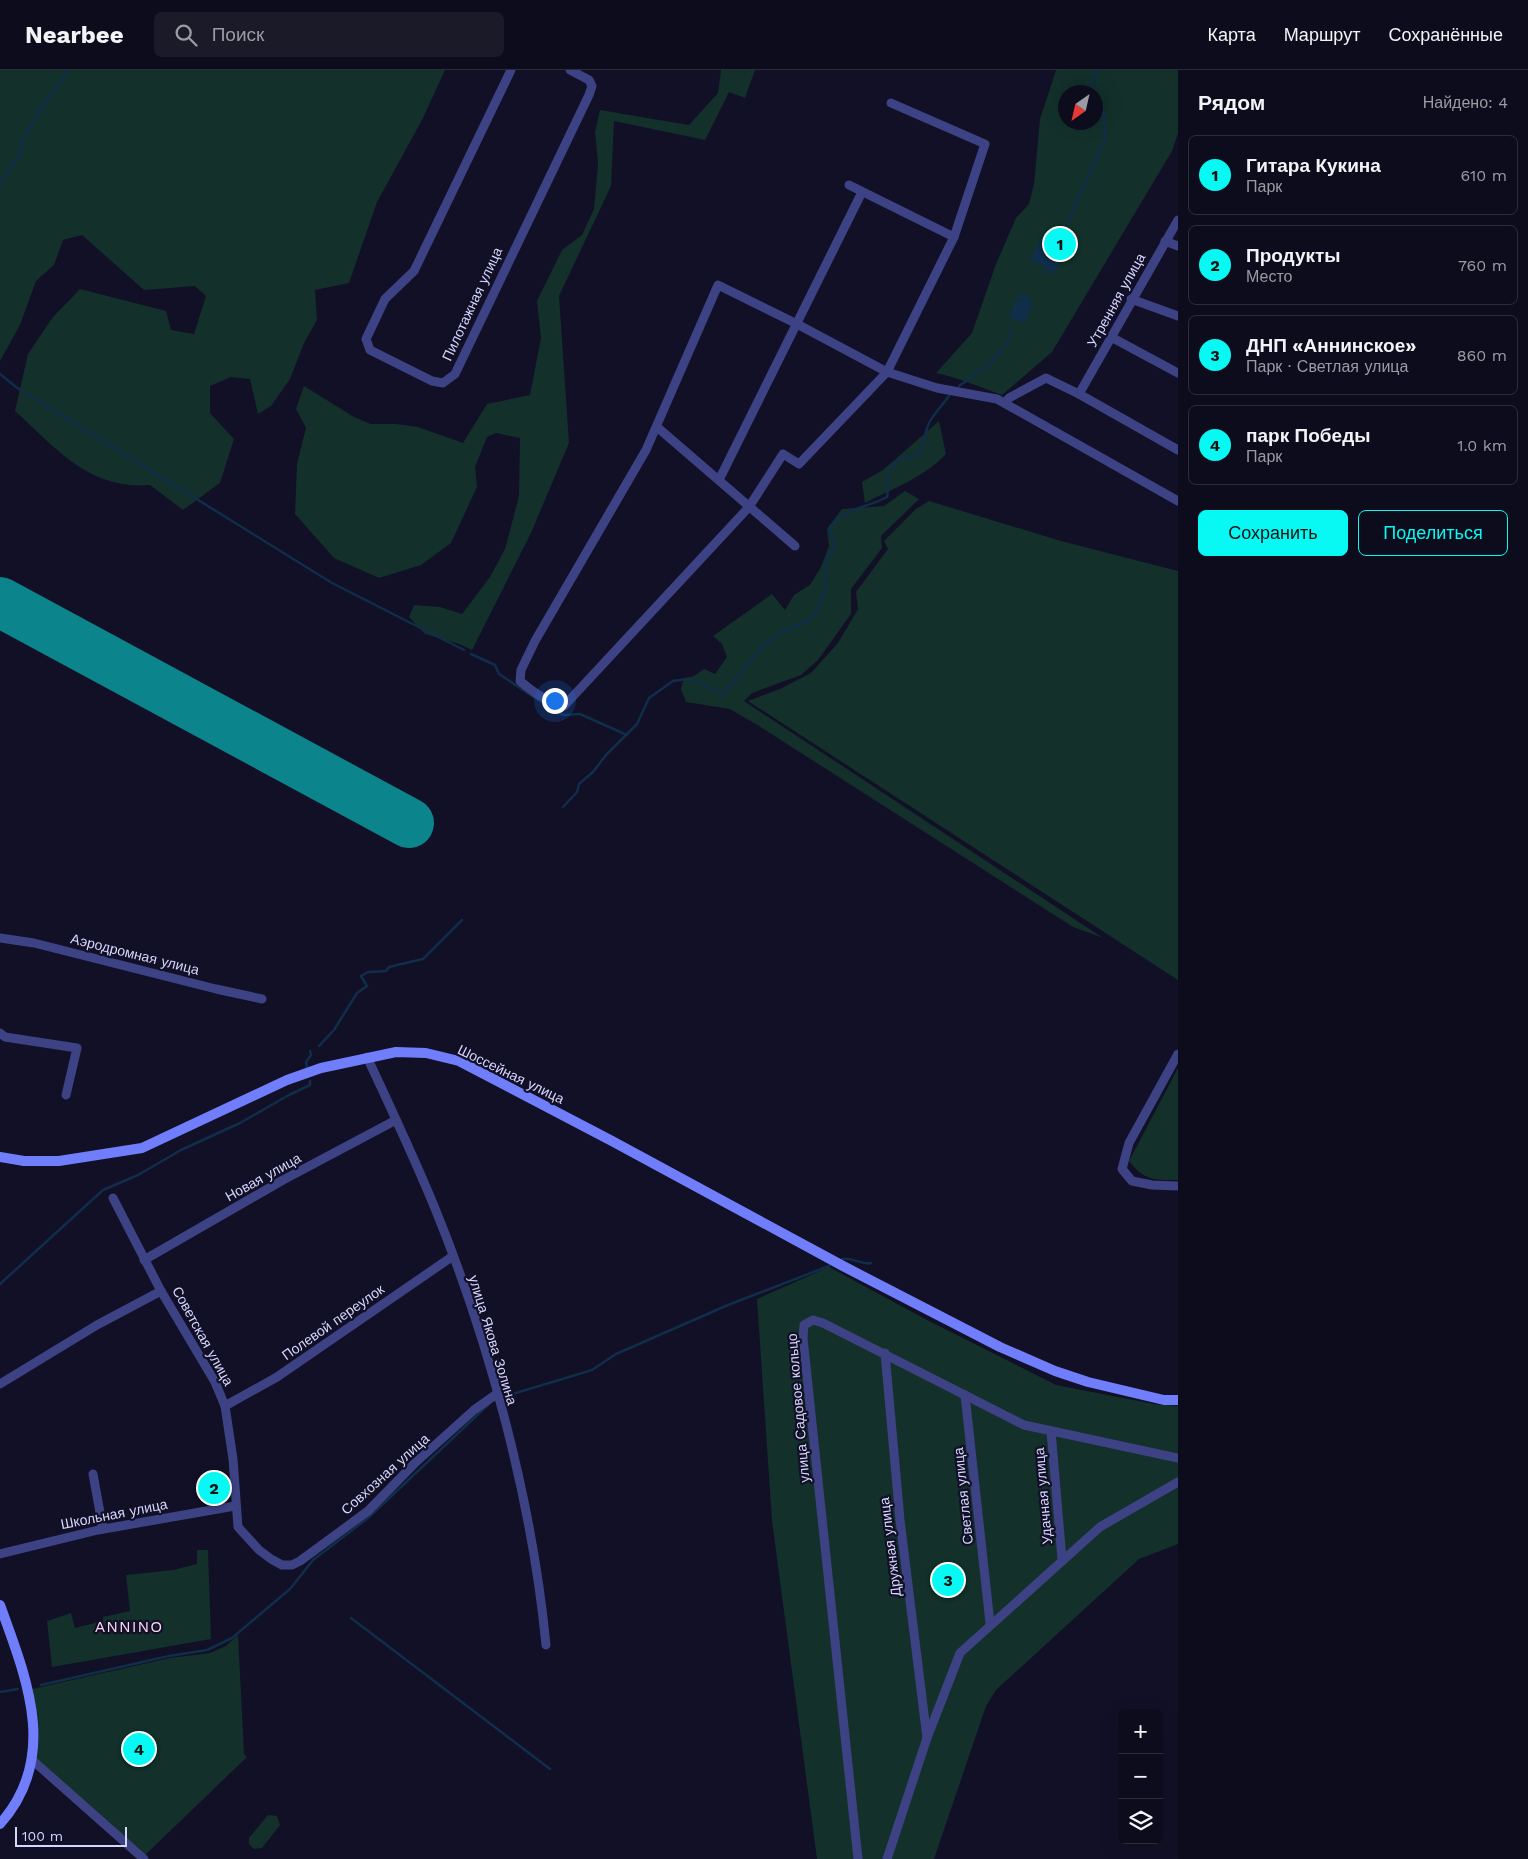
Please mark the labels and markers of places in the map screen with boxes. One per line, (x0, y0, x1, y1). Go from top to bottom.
pin: 1 (1044, 225, 1076, 263)
pin: 2 (198, 1469, 230, 1507)
pin: 3 (932, 1561, 964, 1599)
pin: 4 (123, 1730, 155, 1768)

